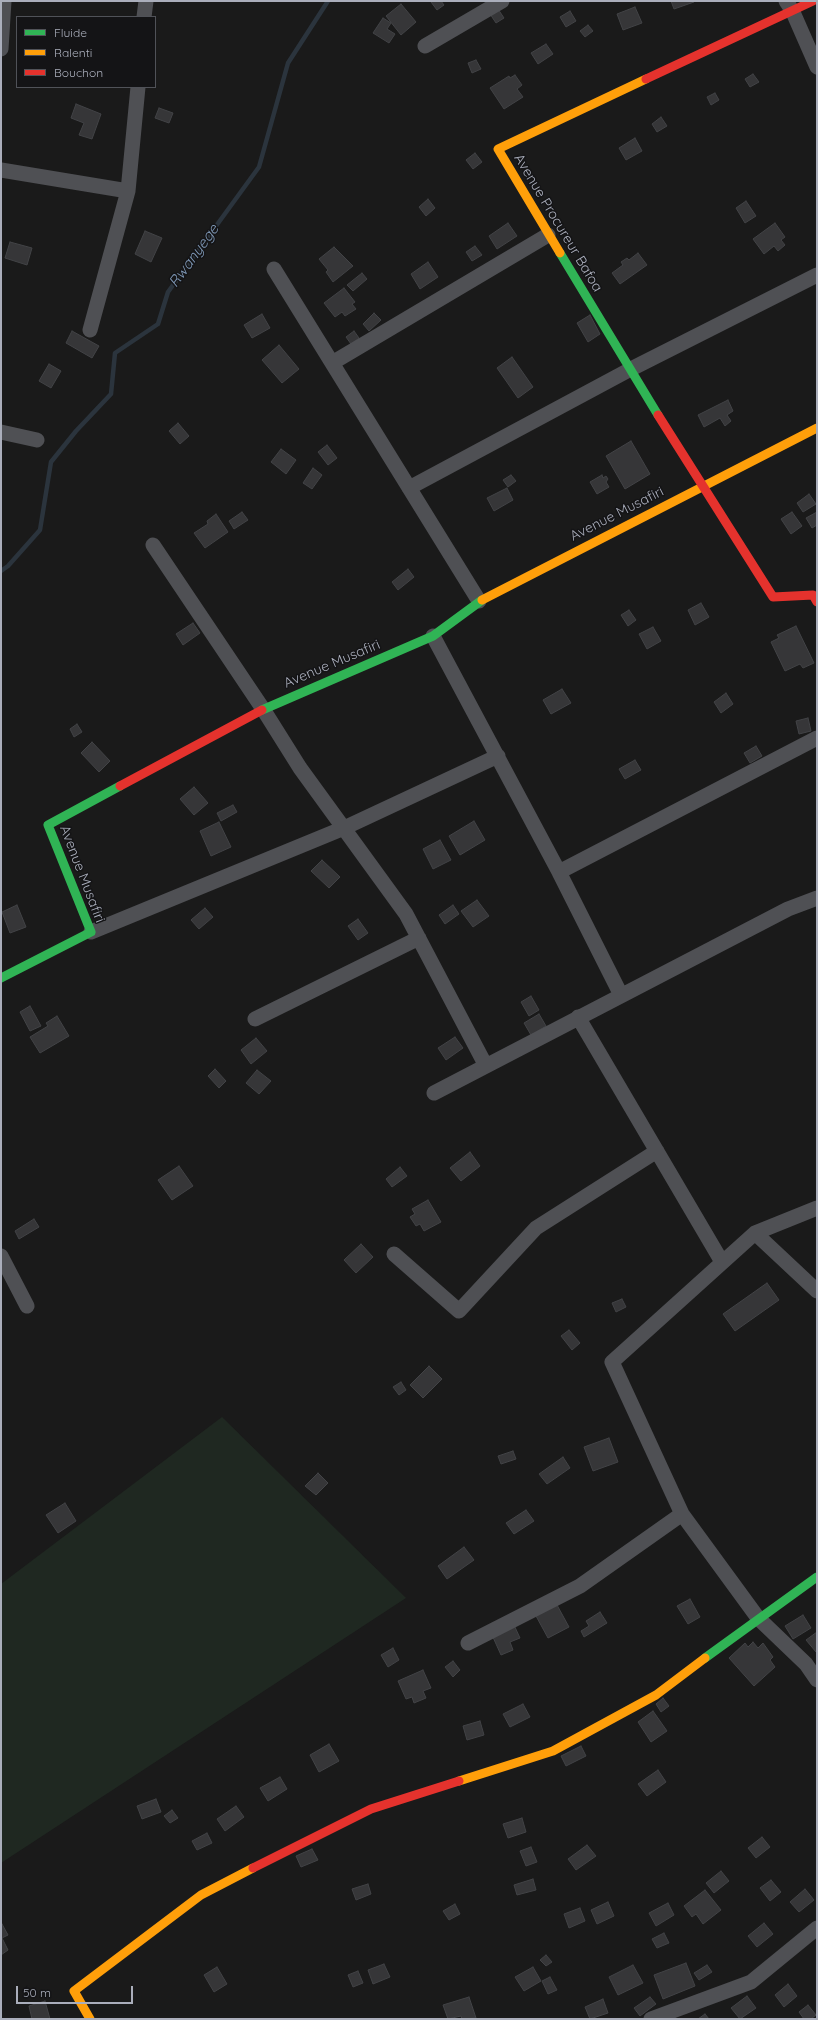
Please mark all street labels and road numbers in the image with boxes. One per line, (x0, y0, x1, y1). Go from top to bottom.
street label: Avenue Procureur Bafoa (510, 151, 606, 295)
street label: Avenue Musafiri (567, 483, 667, 545)
street label: Avenue Musafiri (281, 636, 383, 692)
street label: Avenue Musafiri (56, 823, 108, 925)

